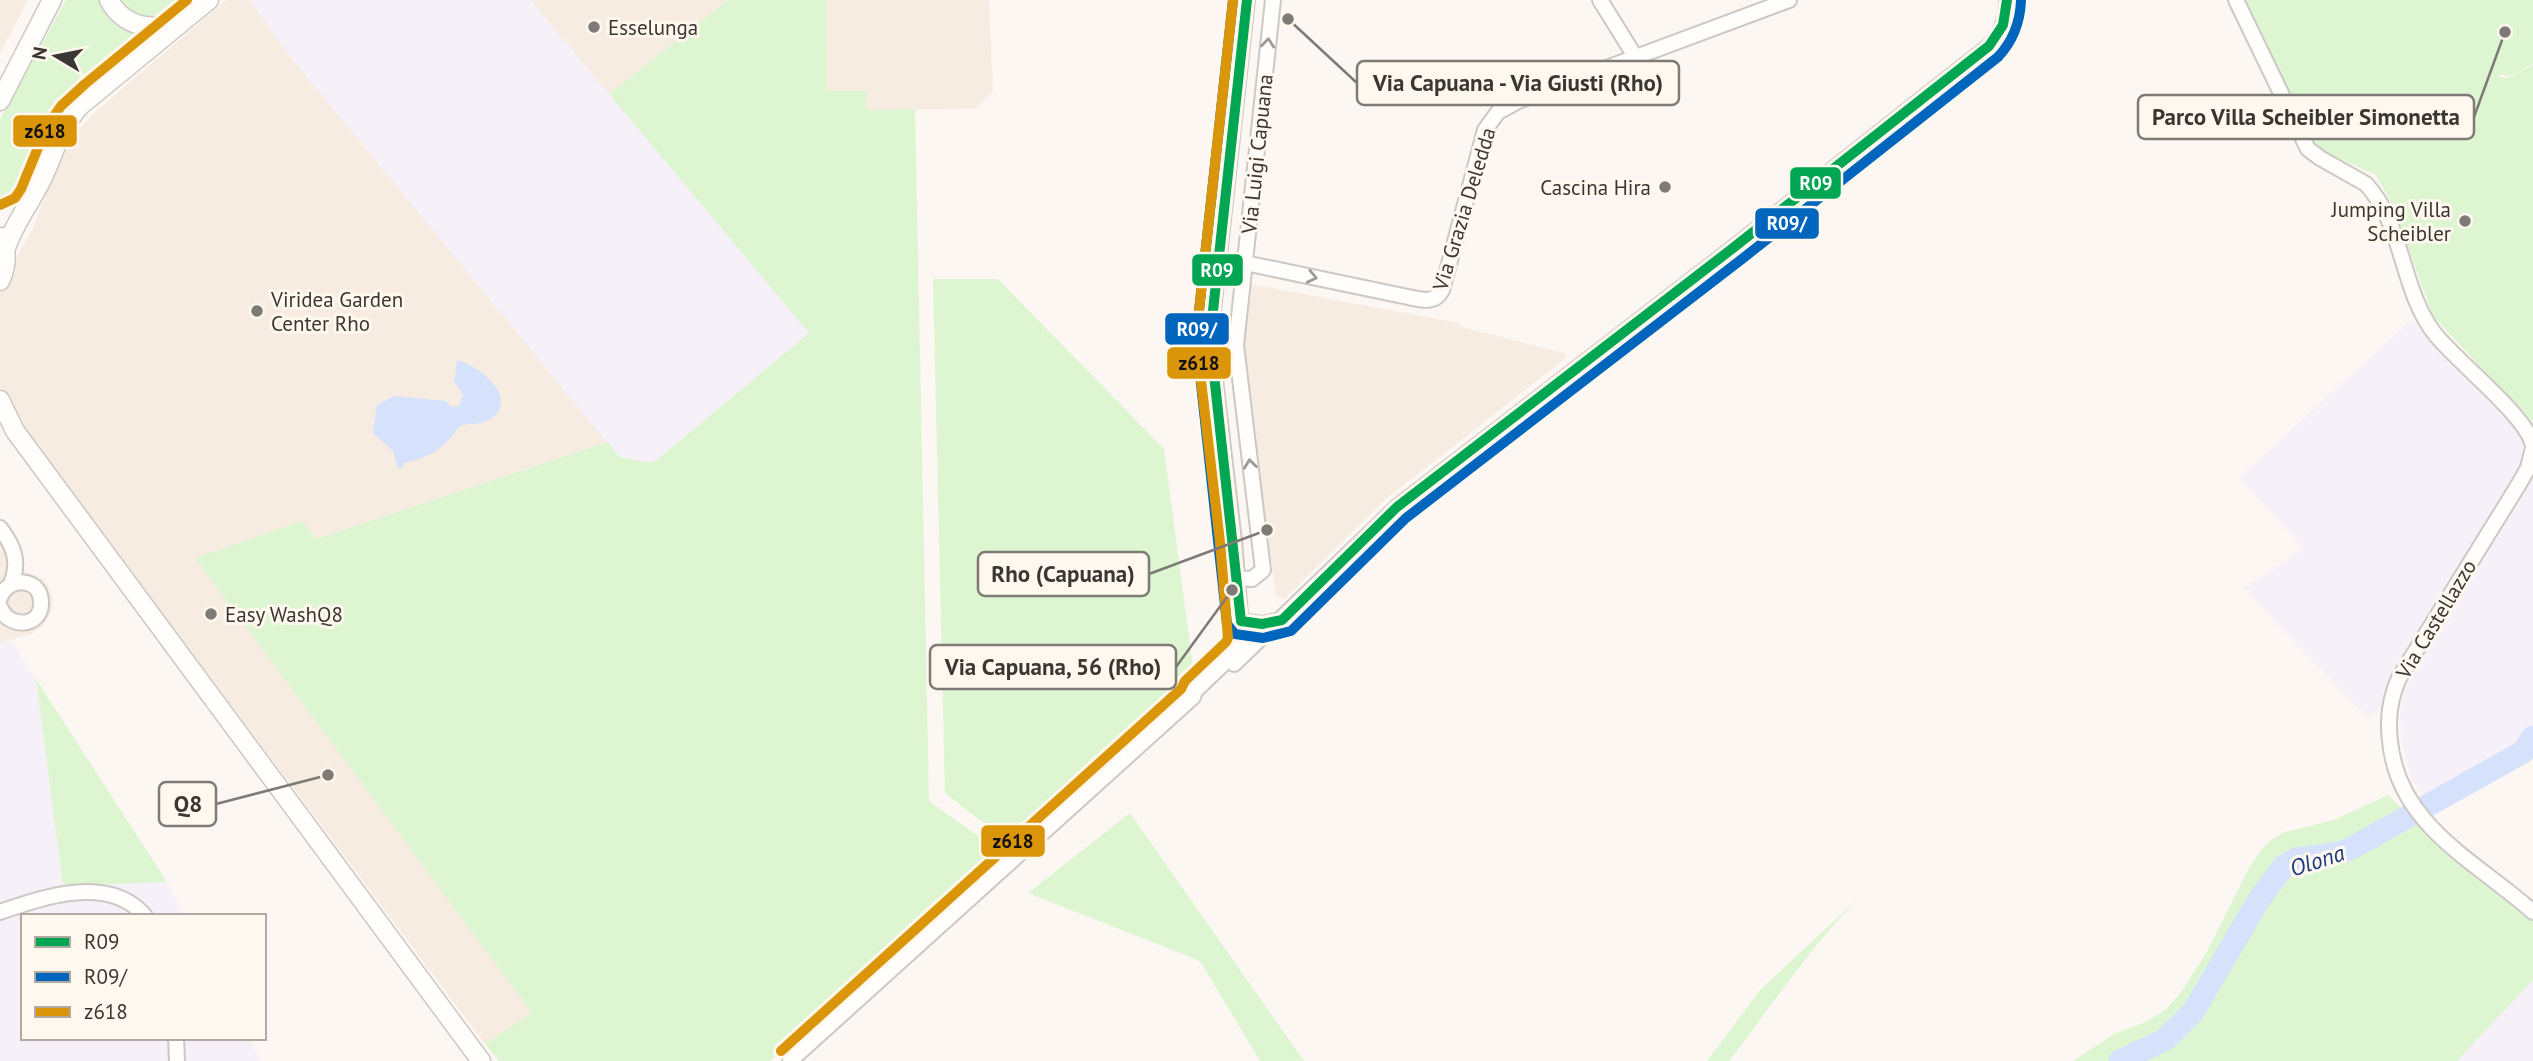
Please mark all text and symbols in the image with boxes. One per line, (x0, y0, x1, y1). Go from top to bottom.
place label: Esselunga (608, 14, 698, 41)
marker: Esselunga (586, 19, 602, 35)
north arrow (21, 21, 91, 91)
one-way arrow (1260, 37, 1275, 48)
text: N (26, 45, 52, 61)
callout: Via Capuana - Via Giusti (Rho) (1357, 61, 1679, 105)
text: Via Capuana - Via Giusti (Rho) (1372, 68, 1663, 97)
street label: Via Luigi Capuana (1235, 73, 1279, 236)
callout: Parco Villa Scheibler Simonetta (2138, 95, 2474, 139)
text: Parco Villa Scheibler Simonetta (2152, 102, 2460, 131)
line badge: z618 (12, 114, 78, 148)
text: z618 (24, 119, 66, 143)
street label: Via Grazia Deledda (1426, 124, 1502, 295)
line badge: R09 (1789, 166, 1842, 200)
text: R09 (1800, 171, 1832, 195)
place label: Cascina Hira (1540, 174, 1651, 201)
marker: Cascina Hira (1657, 179, 1673, 195)
place label: Jumping Villa Scheibler (2331, 196, 2451, 247)
line badge: R09/ (1754, 207, 1820, 240)
text: R09/ (1767, 211, 1809, 235)
marker: Jumping Villa Scheibler (2457, 213, 2473, 229)
line badge: R09 (1191, 253, 1244, 287)
text: R09 (1201, 258, 1233, 282)
one-way arrow (1306, 269, 1318, 284)
place label: Viridea Garden Center Rho (270, 286, 403, 337)
marker: Viridea Garden Center Rho (249, 303, 265, 319)
line badge: R09/ (1164, 312, 1230, 346)
text: R09/ (1177, 317, 1219, 341)
line badge: z618 (1166, 346, 1232, 380)
text: z618 (1178, 351, 1220, 375)
one-way arrow (1242, 458, 1257, 469)
callout: Rho (Capuana) (978, 552, 1149, 596)
street label: Via Castellazzo (2389, 554, 2482, 684)
text: Rho (Capuana) (991, 559, 1135, 588)
place label: Easy WashQ8 (225, 601, 343, 628)
marker: Easy WashQ8 (203, 606, 219, 622)
callout: Via Capuana, 56 (Rho) (930, 645, 1176, 689)
text: Via Capuana, 56 (Rho) (944, 652, 1161, 681)
callout: Q8 (159, 782, 216, 826)
text: Q8 (174, 789, 202, 818)
line badge: z618 (980, 824, 1046, 858)
text: z618 (992, 829, 1034, 853)
water label: Olona (2286, 838, 2348, 882)
legend (21, 914, 266, 1040)
text: R09 (84, 928, 119, 955)
text: R09/ (84, 963, 128, 990)
text: z618 (84, 998, 128, 1025)

